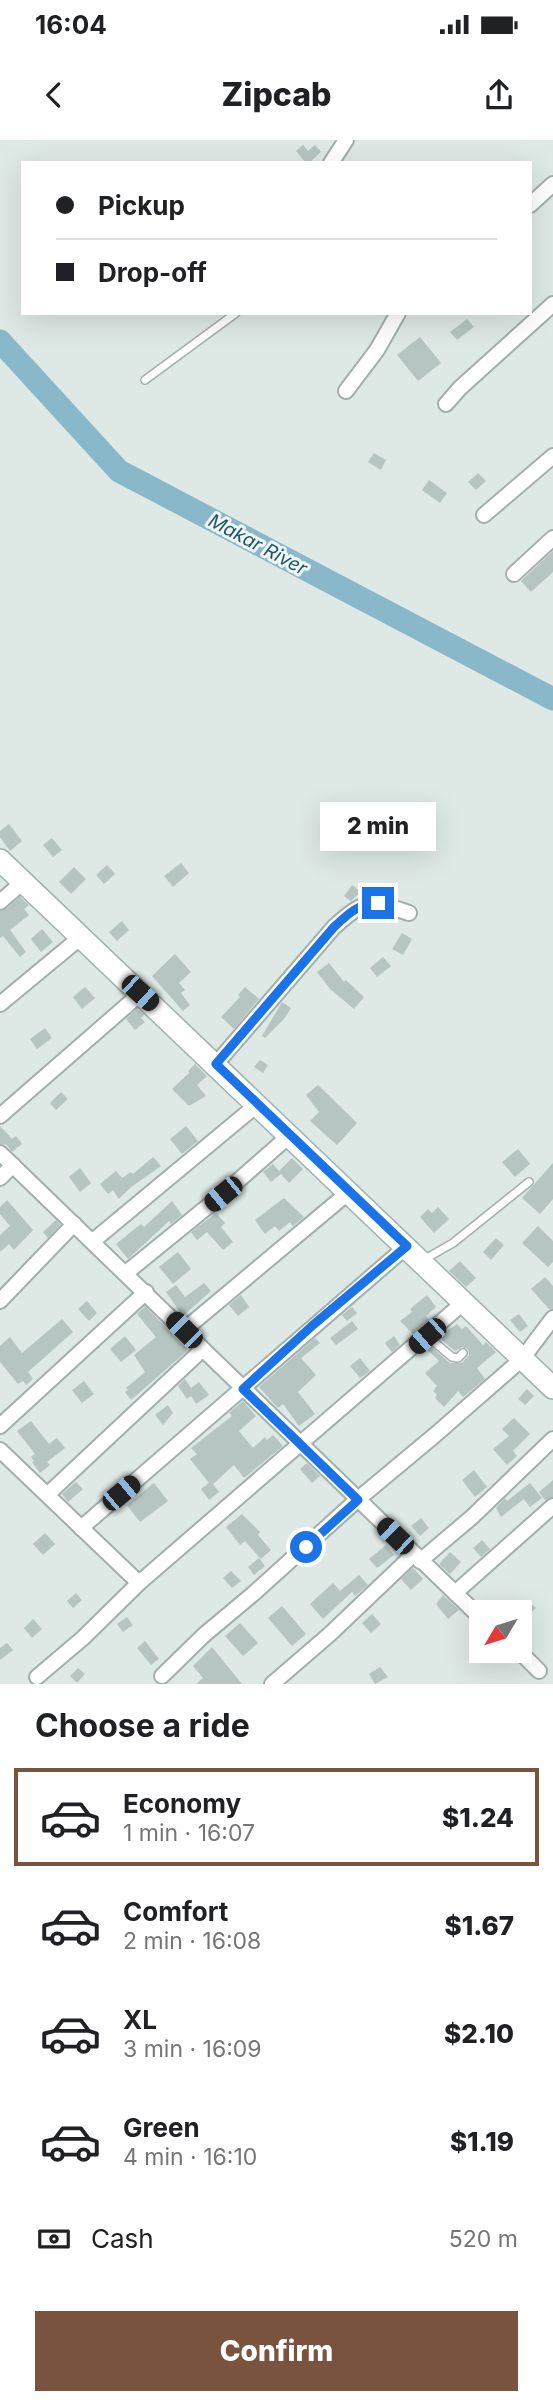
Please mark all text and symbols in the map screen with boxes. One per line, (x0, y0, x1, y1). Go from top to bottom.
text: 16:04 (35, 9, 107, 40)
text: Zipcab (222, 75, 331, 114)
icon: back (35, 76, 73, 114)
icon: share (480, 76, 518, 114)
text: Pickup (98, 190, 185, 221)
text: Drop-off (98, 257, 207, 288)
water label: Makar River (205, 509, 312, 580)
callout: 2 min (320, 802, 436, 850)
text: 2 min (347, 812, 409, 840)
route end (362, 887, 394, 919)
car (118, 971, 163, 1015)
car (201, 1173, 246, 1215)
car (162, 1308, 207, 1352)
car (405, 1314, 450, 1358)
car (99, 1471, 144, 1515)
car (373, 1514, 418, 1558)
route start (290, 1531, 322, 1563)
north arrow (469, 1600, 532, 1662)
map controls (469, 1600, 532, 1663)
text: Choose a ride (35, 1706, 250, 1745)
icon: car (39, 1786, 102, 1849)
text: Economy (123, 1788, 241, 1819)
text: $1.24 (442, 1802, 514, 1833)
text: 1 min · 16:07 (123, 1819, 255, 1847)
icon: car (39, 1894, 102, 1957)
text: Comfort (123, 1896, 228, 1927)
text: $1.67 (445, 1910, 514, 1941)
text: 2 min · 16:08 (123, 1927, 261, 1955)
icon: car (39, 2002, 102, 2065)
text: XL (123, 2004, 157, 2035)
text: $2.10 (444, 2018, 514, 2049)
text: 3 min · 16:09 (123, 2035, 262, 2063)
icon: car (39, 2110, 102, 2173)
text: Green (123, 2112, 200, 2143)
text: $1.19 (450, 2126, 514, 2157)
text: 4 min · 16:10 (123, 2143, 257, 2171)
icon: cash (35, 2220, 73, 2258)
text: Cash (91, 2223, 154, 2254)
text: 520 m (449, 2225, 518, 2253)
button: Confirm (35, 2311, 518, 2391)

